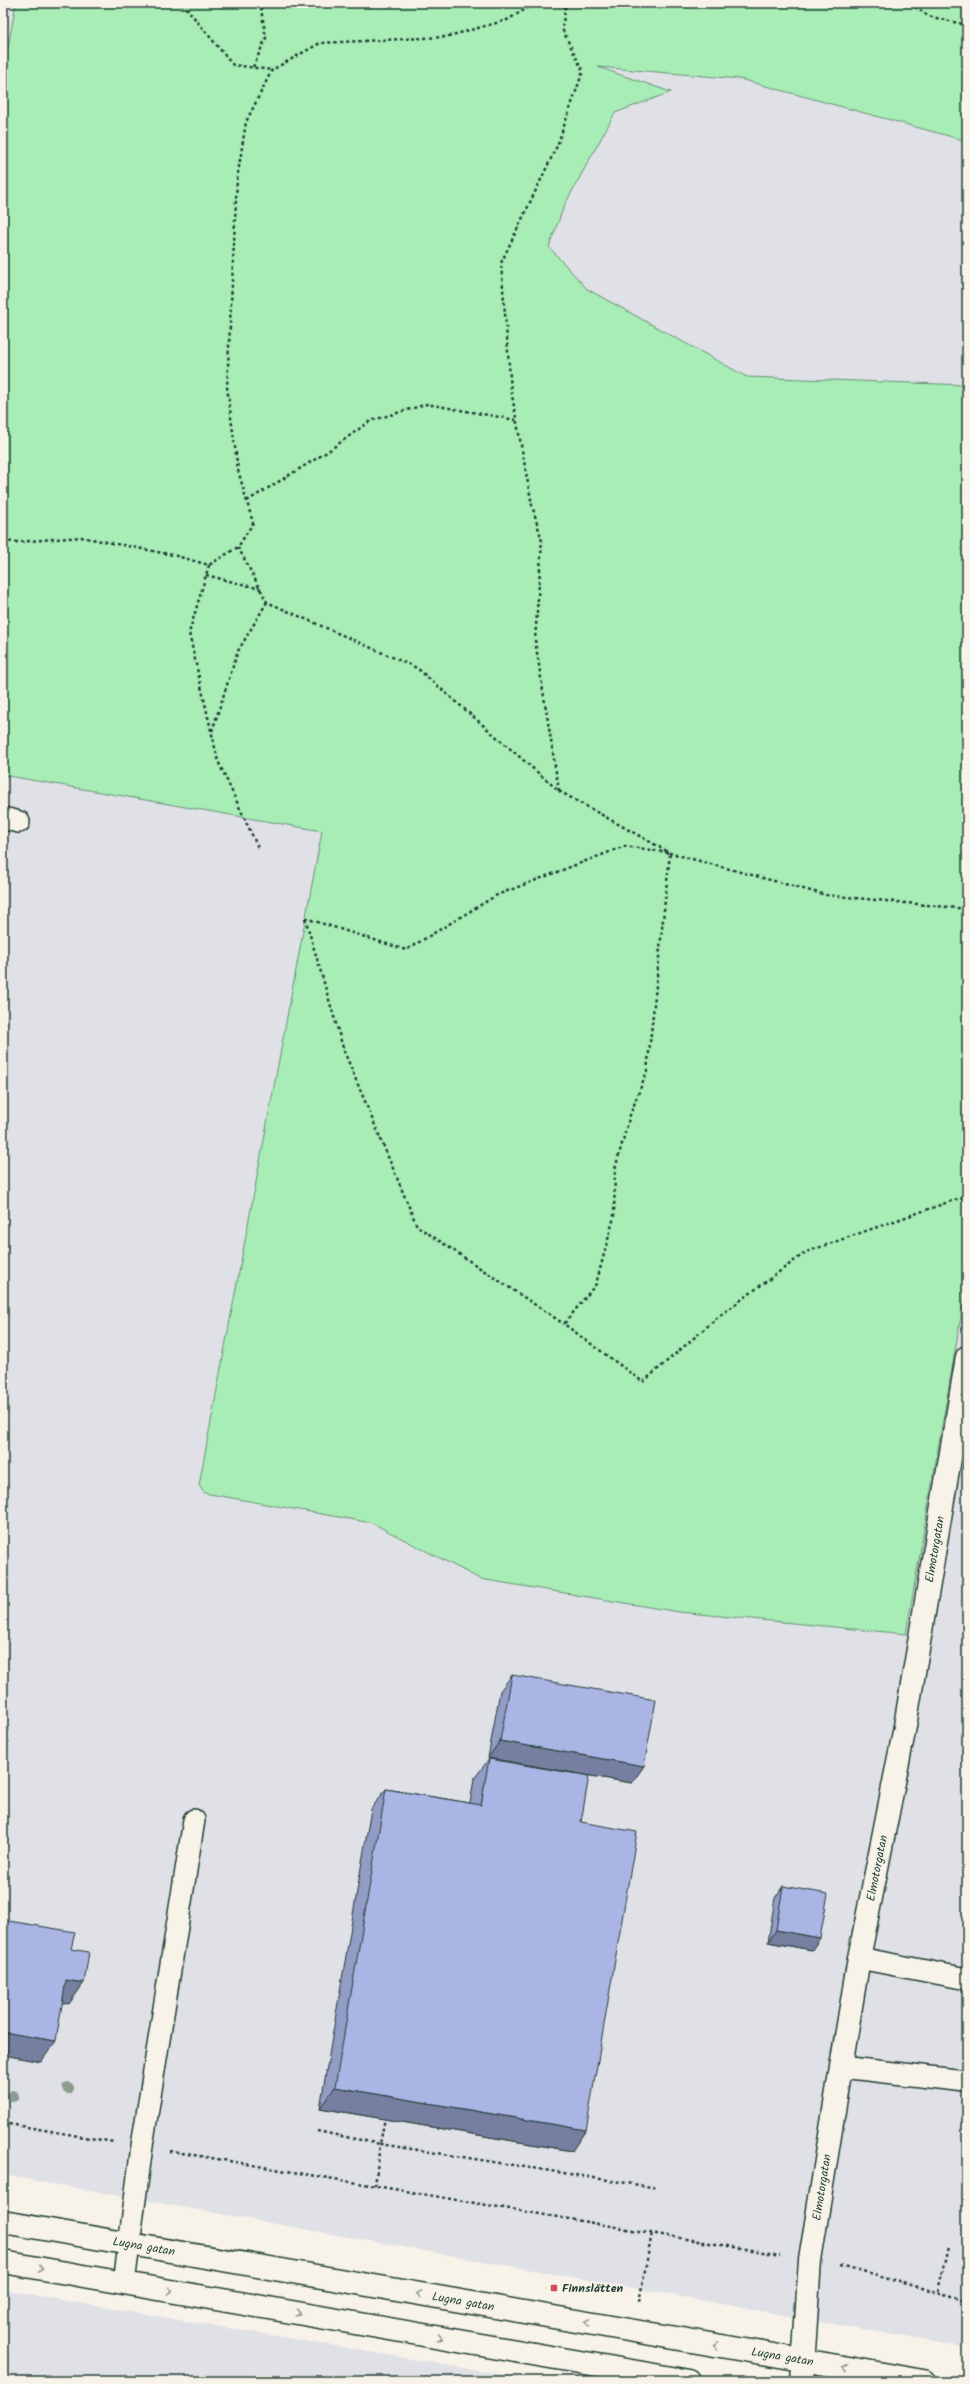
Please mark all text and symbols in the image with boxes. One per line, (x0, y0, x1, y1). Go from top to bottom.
street label: Elmotorgatan (920, 1515, 950, 1584)
street label: Elmotorgatan (862, 1833, 893, 1903)
street label: Elmotorgatan (807, 2153, 837, 2222)
street label: Lugna gatan (111, 2232, 176, 2262)
one-way arrow (38, 2264, 45, 2273)
place label: Finnslätten (562, 2279, 624, 2298)
marker: Finnslätten (549, 2283, 559, 2293)
one-way arrow (166, 2286, 173, 2295)
street label: Lugna gatan (430, 2287, 496, 2317)
one-way arrow (416, 2290, 422, 2298)
one-way arrow (295, 2308, 301, 2317)
one-way arrow (585, 2319, 591, 2328)
one-way arrow (436, 2333, 443, 2342)
one-way arrow (713, 2341, 720, 2349)
street label: Lugna gatan (750, 2342, 815, 2372)
one-way arrow (841, 2363, 848, 2372)

